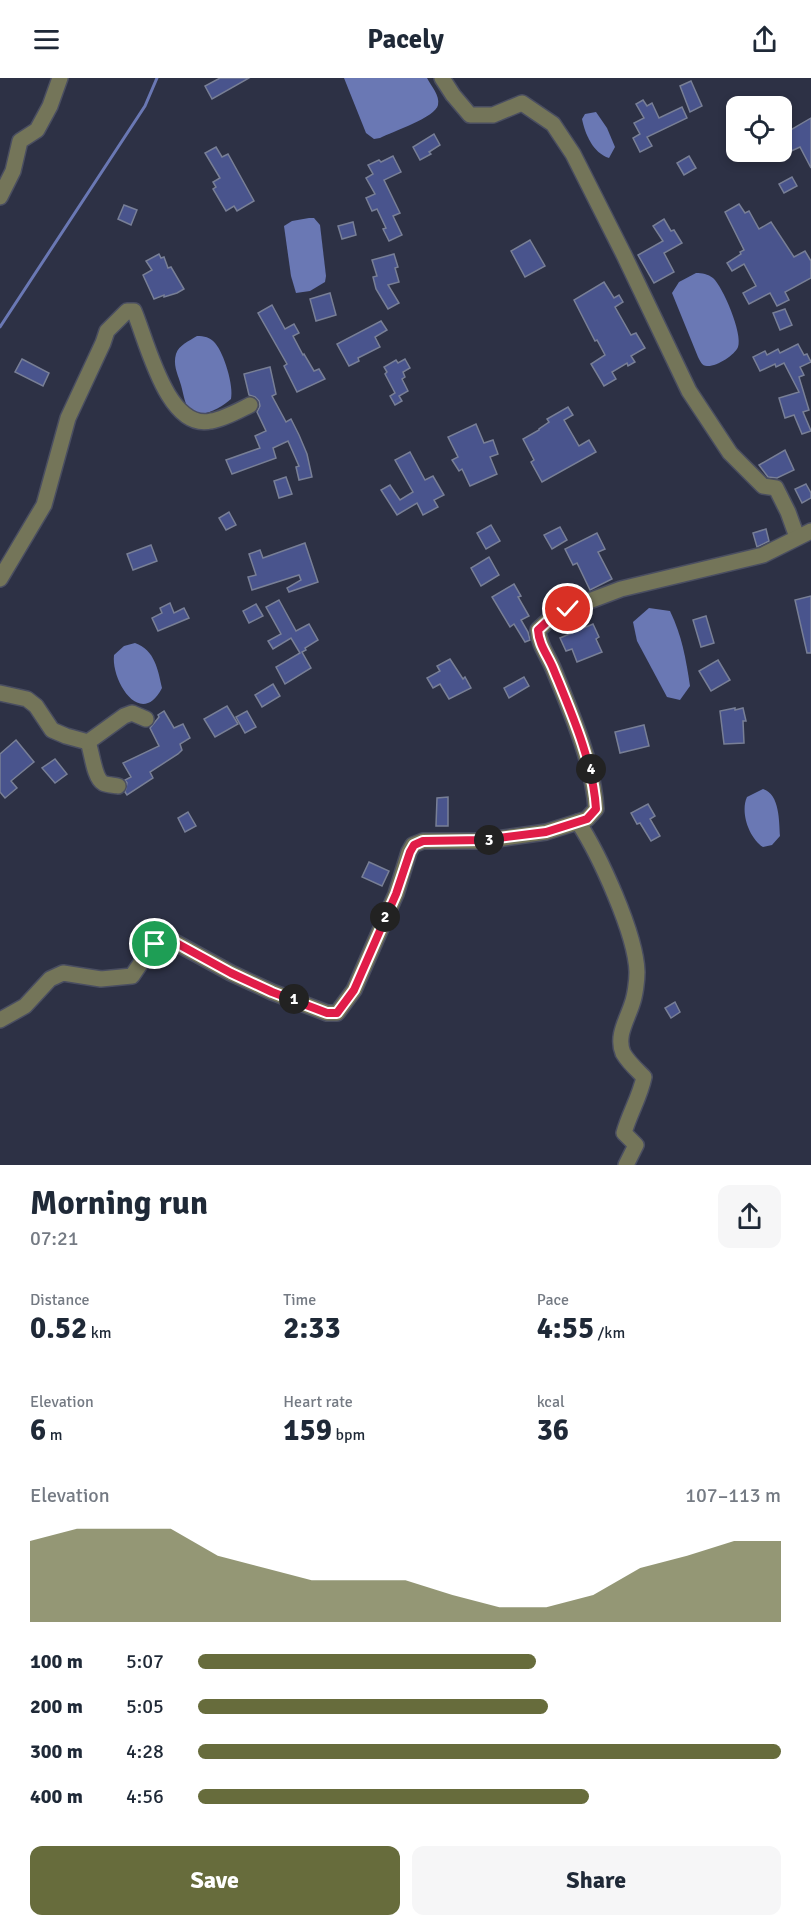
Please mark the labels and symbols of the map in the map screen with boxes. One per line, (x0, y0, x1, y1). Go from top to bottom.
pin (542, 583, 593, 634)
pin: 4 (576, 754, 606, 784)
pin: 3 (474, 825, 504, 855)
pin: 2 (370, 902, 400, 932)
pin (129, 918, 180, 969)
pin: 1 (279, 984, 309, 1014)

